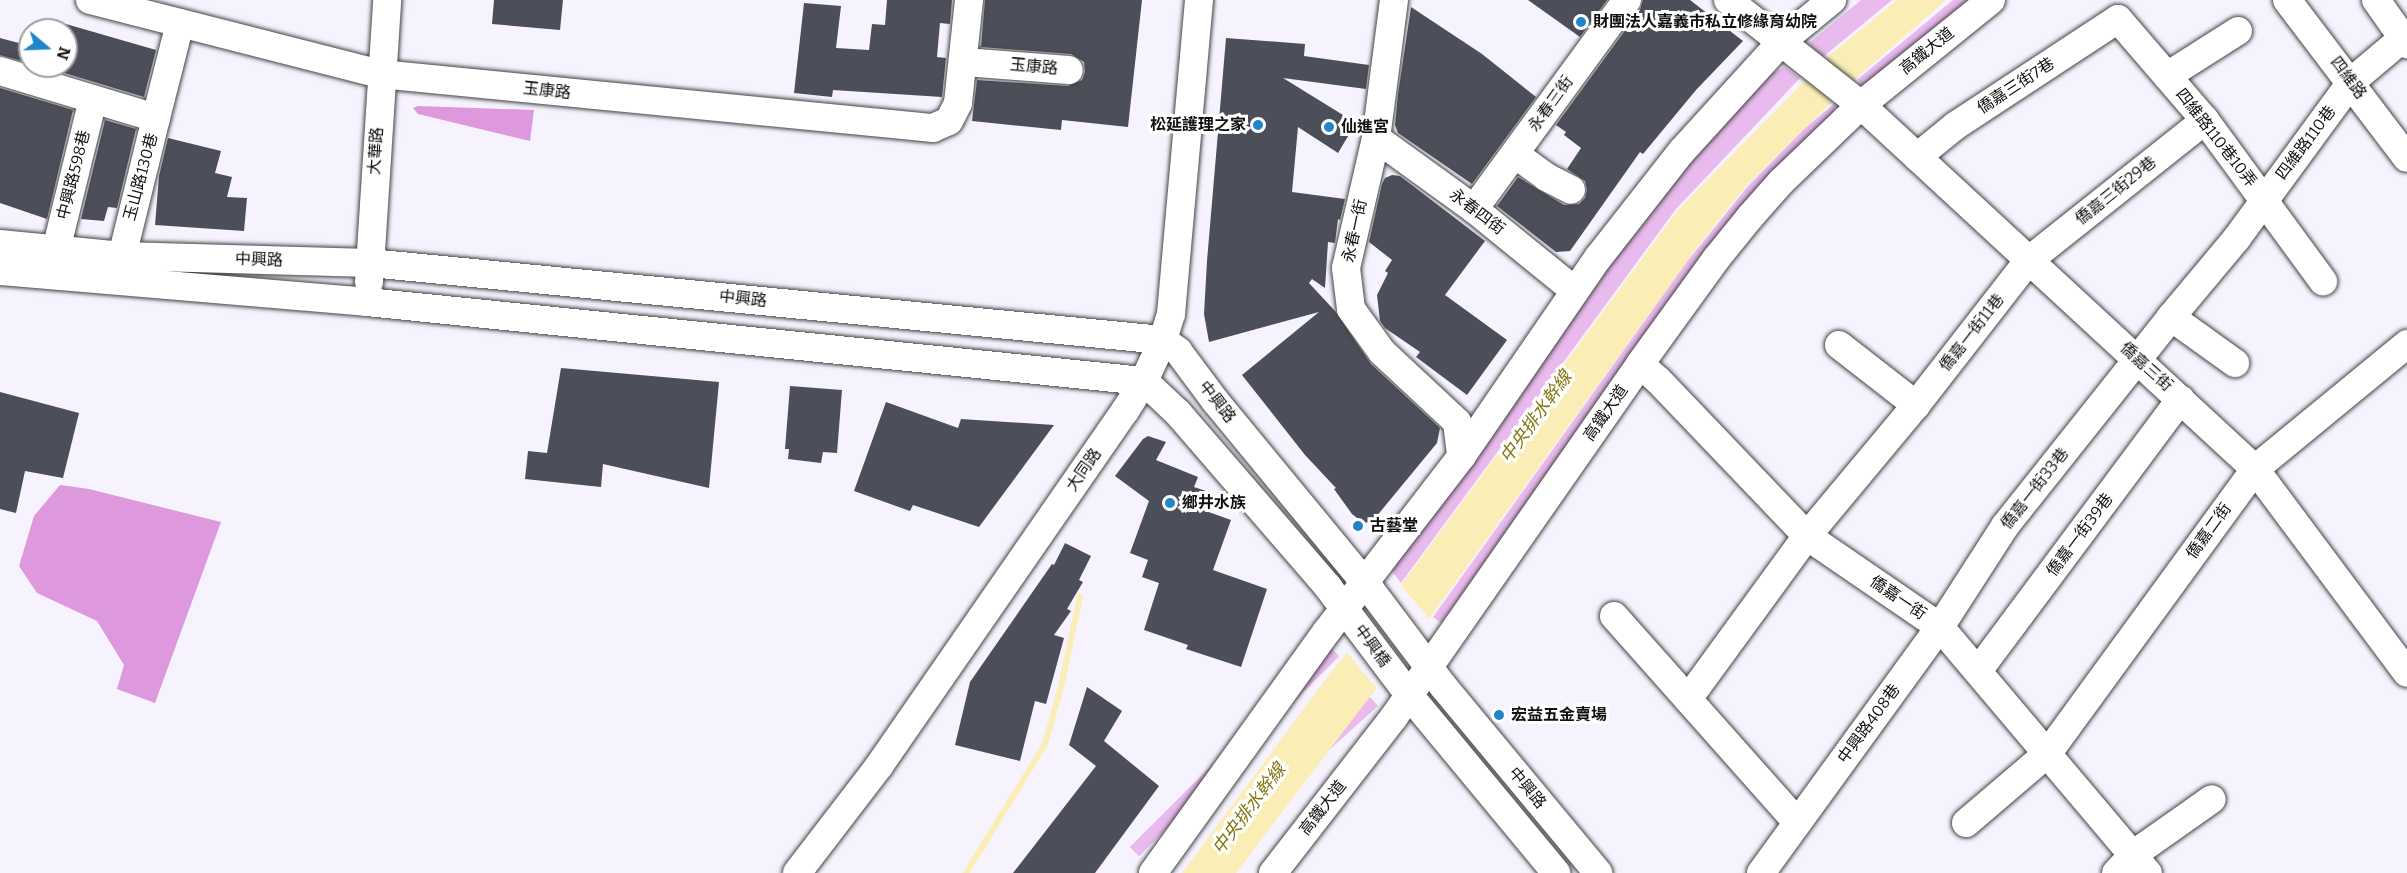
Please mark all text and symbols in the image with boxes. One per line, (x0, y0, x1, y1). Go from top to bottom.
place label: 財團法人嘉義市私立修緣育幼院 (1593, 12, 1817, 32)
marker: 財團法人嘉義市私立修緣育幼院 (1574, 15, 1588, 29)
north arrow (18, 18, 78, 78)
street label: 高鐵大道 (1896, 23, 1958, 79)
text: N (53, 44, 75, 62)
street label: 四維路 (2326, 53, 2370, 103)
street label: 僑嘉三街7巷 (1974, 54, 2058, 118)
street label: 玉康路 (1009, 55, 1059, 79)
street label: 永春三街 (1524, 72, 1578, 136)
street label: 玉康路 (522, 79, 572, 103)
street label: 四維路110巷10弄 (2171, 85, 2261, 191)
street label: 四維路110巷 (2272, 102, 2340, 184)
place label: 松延護理之家 (1150, 115, 1246, 135)
place label: 仙進宮 (1341, 117, 1389, 137)
marker: 松延護理之家 (1251, 118, 1265, 132)
marker: 仙進宮 (1322, 120, 1336, 134)
street label: 大華路 (365, 126, 387, 176)
street label: 中興路598巷 (54, 128, 94, 222)
street label: 玉山路130巷 (120, 131, 162, 223)
street label: 僑嘉三街29巷 (2072, 153, 2160, 229)
street label: 永春四街 (1446, 185, 1508, 239)
street label: 永春一街 (1339, 198, 1371, 264)
street label: 中興路 (235, 250, 283, 270)
street label: 中興路 (718, 287, 768, 311)
street label: 僑嘉一街11巷 (1936, 290, 2008, 376)
street label: 僑嘉三街 (2116, 338, 2176, 396)
water label: 中央排水幹線 (1496, 367, 1576, 467)
street label: 中興路 (1195, 377, 1239, 427)
street label: 高鐵大道 (1580, 381, 1632, 445)
street label: 僑嘉一街33巷 (1997, 444, 2073, 534)
street label: 大同路 (1062, 445, 1106, 495)
street label: 僑嘉一街39巷 (2043, 490, 2117, 580)
place label: 鄉井水族 (1182, 493, 1246, 513)
marker: 鄉井水族 (1163, 496, 1177, 510)
street label: 僑嘉二街 (2182, 499, 2236, 563)
place label: 古藝堂 (1370, 516, 1418, 536)
marker: 古藝堂 (1351, 519, 1365, 533)
street label: 僑嘉一街 (1866, 572, 1930, 624)
street label: 中興橋 (1350, 621, 1394, 671)
street label: 中興路408巷 (1834, 681, 1904, 767)
place label: 宏益五金賣場 (1511, 705, 1607, 725)
marker: 宏益五金賣場 (1492, 708, 1506, 722)
water label: 中央排水幹線 (1208, 759, 1290, 859)
street label: 中興路 (1504, 763, 1550, 813)
street label: 高鐵大道 (1296, 777, 1350, 839)

